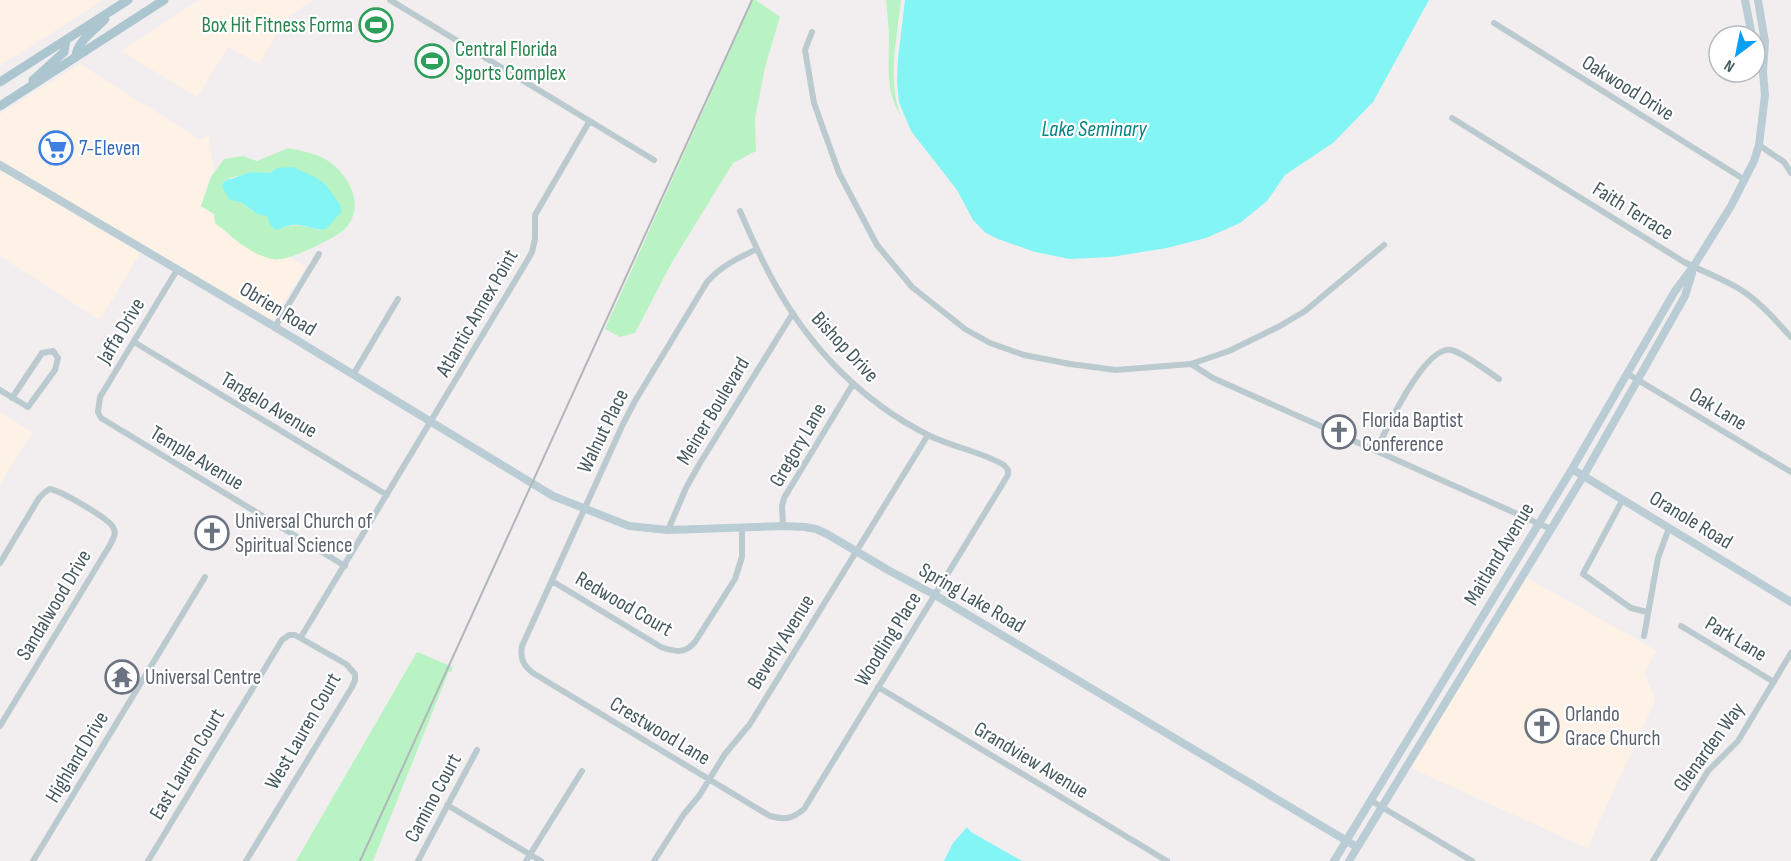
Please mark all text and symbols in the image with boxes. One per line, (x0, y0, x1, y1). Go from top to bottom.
sports icon: Box Hit Fitness Forma (358, 7, 394, 43)
place label: Box Hit Fitness Forma (201, 13, 353, 38)
north arrow (1707, 24, 1767, 84)
place label: Central Florida Sports Complex (455, 37, 566, 86)
sports icon: Central Florida Sports Complex (414, 43, 450, 79)
street label: Oakwood Drive (1577, 50, 1679, 126)
text: N (1721, 55, 1739, 76)
water label: Lake Seminary (1042, 116, 1147, 143)
supermarket icon: 7-Eleven (38, 130, 74, 166)
place label: 7-Eleven (79, 136, 140, 161)
street label: Faith Terrace (1588, 176, 1678, 246)
street label: Atlantic Annex Point (430, 245, 523, 382)
street label: Obrien Road (235, 276, 321, 342)
street label: Jaffa Drive (91, 294, 150, 369)
street label: Bishop Drive (806, 307, 884, 387)
street label: Meiner Boulevard (671, 353, 755, 469)
street label: Tangelo Avenue (216, 366, 322, 444)
street label: Oak Lane (1685, 382, 1751, 436)
street label: Walnut Place (572, 385, 634, 477)
street label: Gregory Lane (764, 399, 832, 491)
place label: Florida Baptist Conference (1362, 408, 1463, 457)
church icon: Florida Baptist Conference (1321, 414, 1357, 450)
street label: Temple Avenue (146, 420, 248, 496)
street label: Oranole Road (1645, 485, 1737, 555)
street label: Maitland Avenue (1459, 498, 1539, 610)
place label: Universal Church of Spiritual Science (235, 509, 373, 558)
church icon: Universal Church of Spiritual Science (194, 515, 230, 551)
street label: Sandalwood Drive (11, 545, 97, 665)
street label: Spring Lake Road (914, 558, 1030, 638)
street label: Redwood Court (571, 566, 677, 642)
street label: Woodling Place (849, 587, 927, 691)
street label: Beverly Avenue (742, 590, 820, 694)
street label: Park Lane (1701, 611, 1771, 667)
temple icon: Universal Centre (104, 659, 140, 695)
place label: Universal Centre (145, 665, 261, 690)
street label: West Lauren Court (260, 668, 346, 794)
street label: Crestwood Lane (605, 691, 715, 771)
street label: Glenarden Way (1668, 697, 1750, 797)
place label: Orlando Grace Church (1565, 702, 1660, 751)
street label: East Lauren Court (144, 704, 230, 824)
street label: Highland Drive (40, 707, 114, 807)
church icon: Orlando Grace Church (1524, 708, 1560, 744)
street label: Grandview Avenue (969, 716, 1093, 804)
street label: Camino Court (399, 750, 467, 846)

